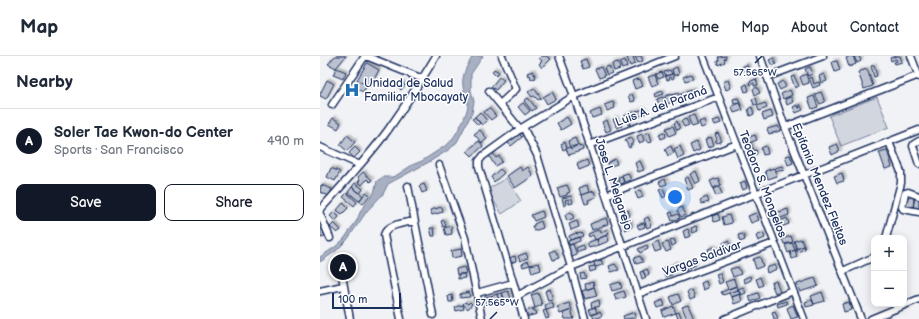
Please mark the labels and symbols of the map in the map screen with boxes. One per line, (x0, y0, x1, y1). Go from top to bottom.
text: 57.565°W (733, 67, 777, 79)
place label: Unidad de Salud Familiar Mbocayaty (364, 76, 469, 105)
hospital icon: Unidad de Salud Familiar Mbocayaty (343, 81, 361, 99)
street label: Luis A. del Paraná (613, 83, 709, 130)
street label: Epifanio Mendez Fleitas (788, 121, 851, 247)
street label: Teodoro S. Mongelos (735, 129, 790, 240)
street label: Jose L. Melgarejo (592, 136, 636, 232)
your location (665, 187, 685, 207)
street label: Vargas Saldívar (661, 237, 744, 280)
pin: A (330, 252, 356, 282)
scale bar (332, 291, 401, 310)
text: 57.565°W (475, 297, 519, 309)

